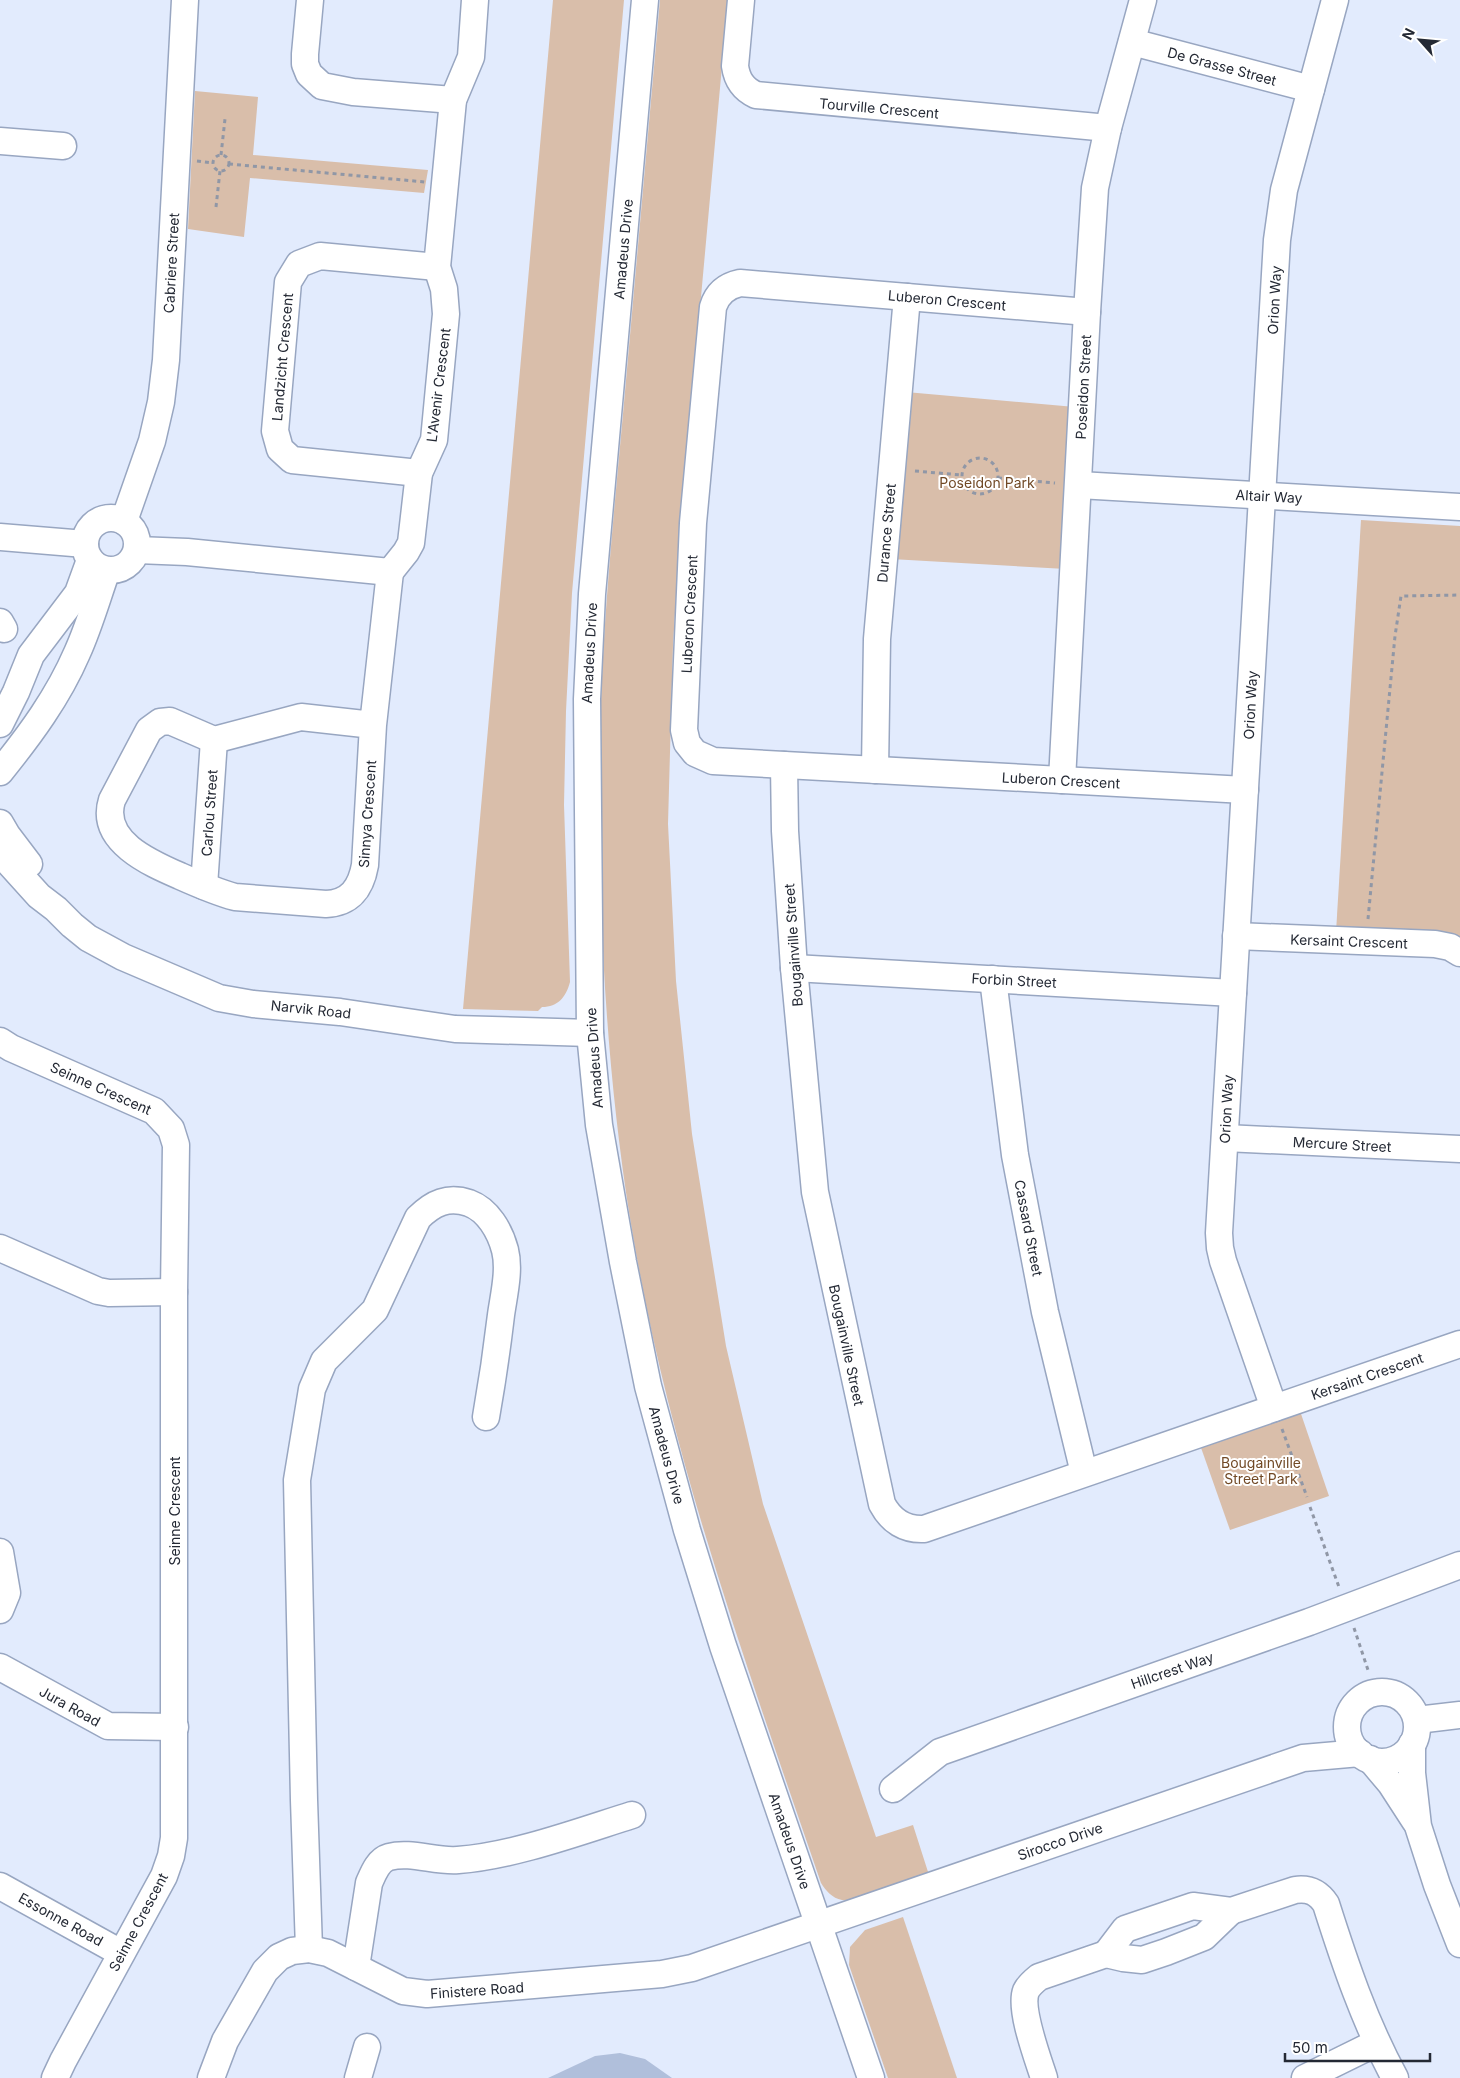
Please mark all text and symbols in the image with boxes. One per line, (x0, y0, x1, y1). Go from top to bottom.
north arrow (1395, 15, 1445, 65)
text: N (1398, 25, 1418, 42)
street label: De Grasse Street (1166, 43, 1279, 89)
street label: Tourville Crescent (818, 94, 940, 122)
street label: Amadeus Drive (610, 198, 636, 300)
street label: Cabriere Street (160, 212, 182, 314)
street label: Orion Way (1264, 265, 1284, 335)
street label: Luberon Crescent (887, 286, 1007, 314)
street label: Landzicht Crescent (268, 292, 296, 422)
street label: L'Avenir Crescent (423, 327, 453, 443)
street label: Poseidon Street (1072, 334, 1094, 440)
park label: Poseidon Park (939, 474, 1035, 491)
street label: Durance Street (873, 482, 899, 583)
street label: Altair Way (1235, 486, 1303, 506)
street label: Luberon Crescent (677, 554, 701, 674)
street label: Amadeus Drive (578, 602, 600, 704)
street label: Orion Way (1240, 670, 1260, 740)
street label: Sinnya Crescent (355, 759, 379, 869)
street label: Luberon Crescent (1001, 768, 1121, 792)
street label: Carlou Street (197, 769, 221, 857)
street label: Bougainville Street (780, 882, 806, 1007)
street label: Kersaint Crescent (1290, 930, 1408, 952)
street label: Forbin Street (971, 969, 1057, 991)
street label: Narvik Road (270, 996, 352, 1022)
street label: Amadeus Drive (582, 1007, 606, 1109)
street label: Seinne Crescent (48, 1058, 155, 1118)
street label: Orion Way (1216, 1074, 1236, 1144)
street label: Mercure Street (1292, 1133, 1392, 1155)
street label: Cassard Street (1011, 1178, 1047, 1278)
street label: Bougainville Street (826, 1283, 868, 1408)
street label: Kersaint Crescent (1309, 1349, 1426, 1403)
street label: Amadeus Drive (646, 1404, 688, 1506)
park label: Bougainville Street Park (1221, 1454, 1301, 1487)
street label: Seinne Crescent (166, 1456, 183, 1566)
street label: Hillcrest Way (1128, 1648, 1216, 1692)
street label: Jura Road (37, 1682, 103, 1730)
street label: Amadeus Drive (766, 1791, 814, 1891)
street label: Sirocco Drive (1015, 1818, 1105, 1864)
street label: Seinne Crescent (105, 1870, 171, 1974)
street label: Essonne Road (16, 1889, 106, 1949)
street label: Finistere Road (429, 1978, 525, 2002)
scale bar (1285, 2030, 1430, 2062)
text: 50 m (1292, 2038, 1328, 2057)

